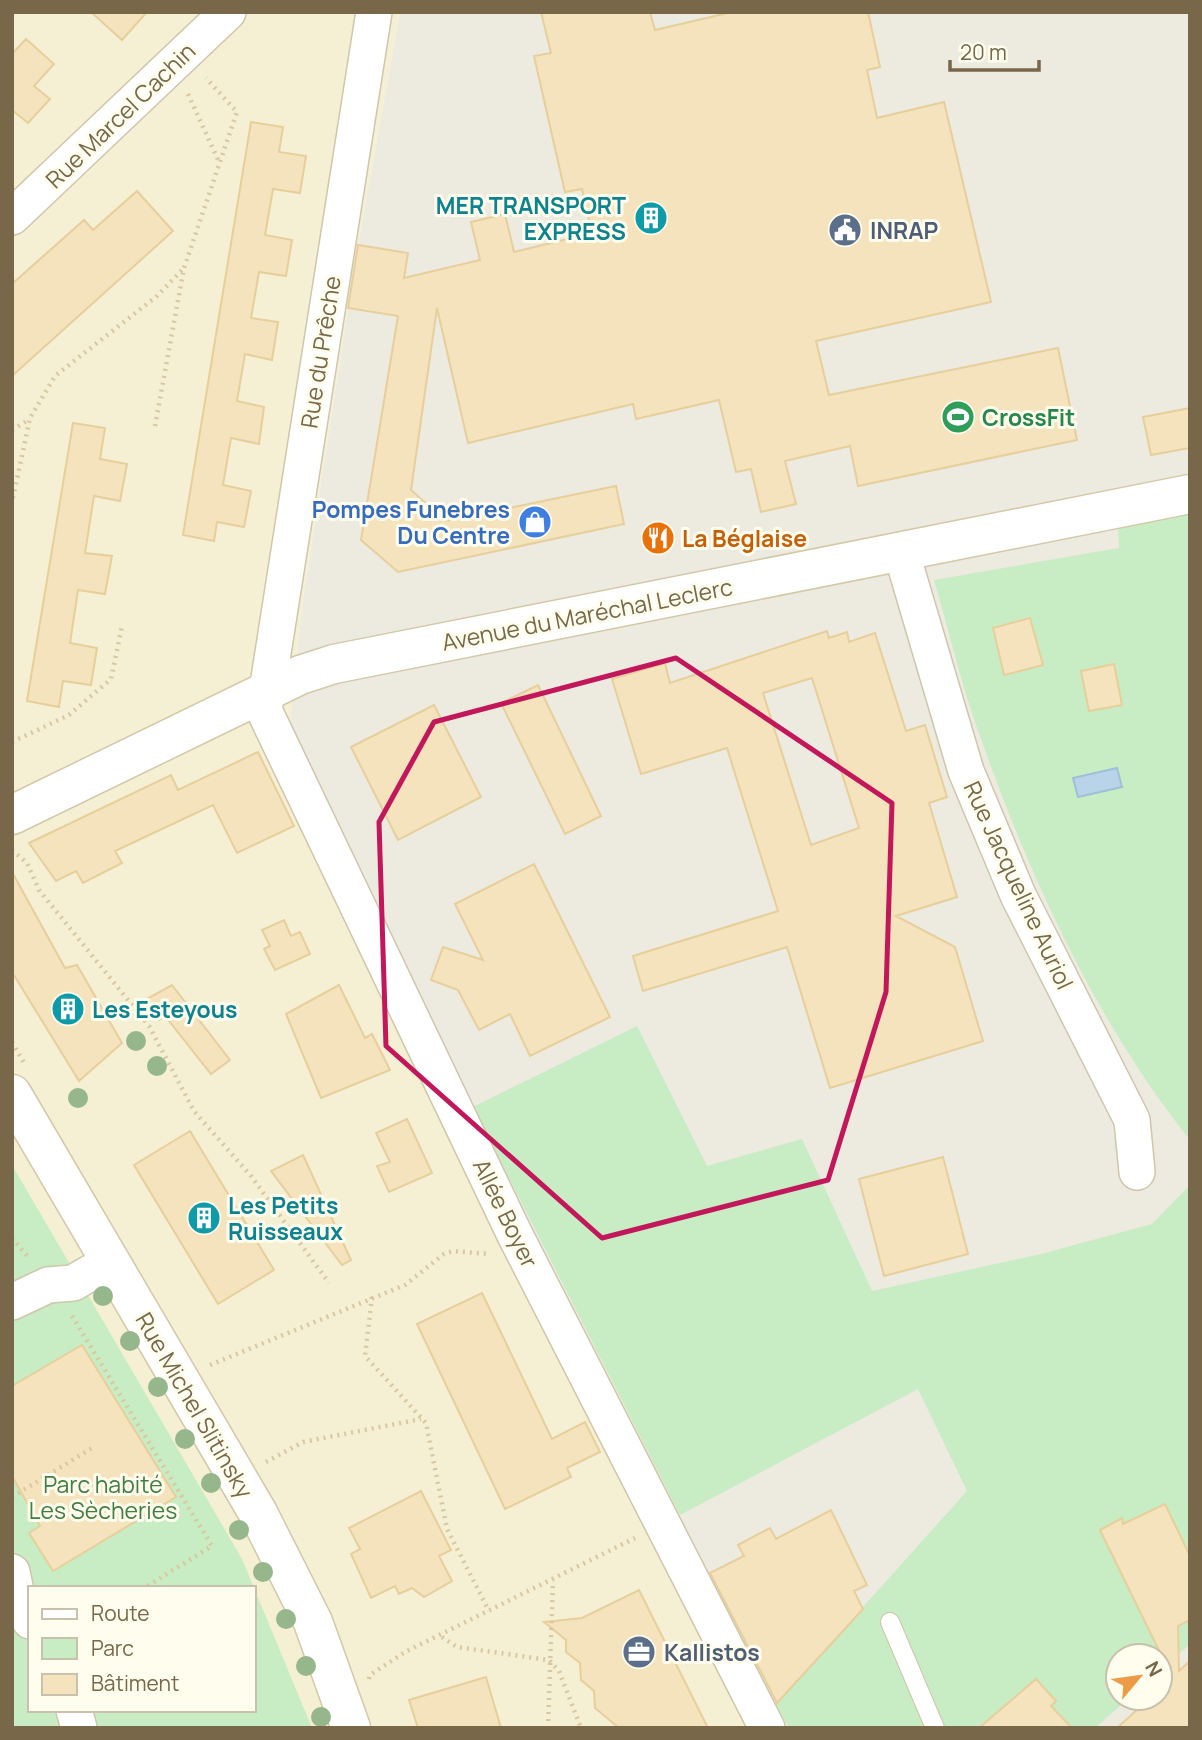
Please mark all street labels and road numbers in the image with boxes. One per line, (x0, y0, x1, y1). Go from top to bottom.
street label: Rue Marcel Cachin (38, 35, 202, 195)
street label: Rue du Prêche (292, 274, 348, 430)
street label: Avenue du Maréchal Leclerc (439, 570, 735, 658)
street label: Rue Jacqueline Auriol (957, 776, 1081, 994)
street label: Allée Boyer (466, 1153, 546, 1273)
street label: Rue Michel Slitinsky (129, 1306, 261, 1504)

